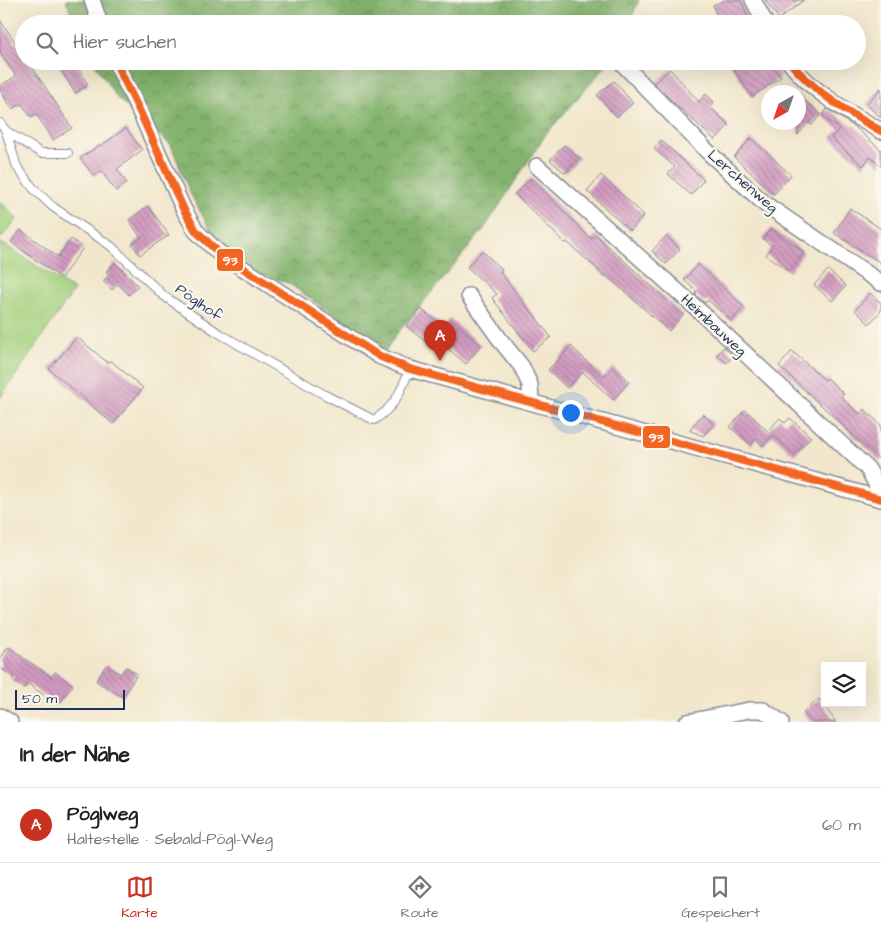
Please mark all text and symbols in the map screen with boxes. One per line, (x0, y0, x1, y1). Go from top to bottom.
search box (15, 15, 866, 70)
icon: search (33, 29, 61, 57)
text: Hier suchen (73, 29, 176, 56)
north arrow (761, 85, 806, 130)
street label: Lerchenweg (702, 145, 783, 219)
line badge: 93 (216, 248, 244, 272)
text: 93 (222, 251, 238, 271)
street label: Pöglhof (170, 279, 226, 327)
street label: Heimbauweg (676, 289, 751, 362)
pin: A (424, 320, 456, 361)
your location (558, 400, 584, 426)
line badge: 93 (642, 425, 671, 449)
text: 93 (648, 428, 664, 448)
map controls (821, 662, 866, 707)
button: layers (821, 662, 866, 707)
scale bar (15, 687, 125, 710)
text: 50 m (22, 689, 57, 709)
text: In der Nähe (20, 740, 130, 769)
text: Pöglweg (67, 801, 138, 828)
text: A (31, 814, 41, 836)
text: 60 m (822, 814, 861, 836)
text: Haltestelle · Sebald-Pögl-Weg (67, 828, 273, 850)
tab: Karte (121, 873, 158, 923)
tab: Route (400, 873, 439, 923)
tab: Gespeichert (681, 873, 760, 923)

